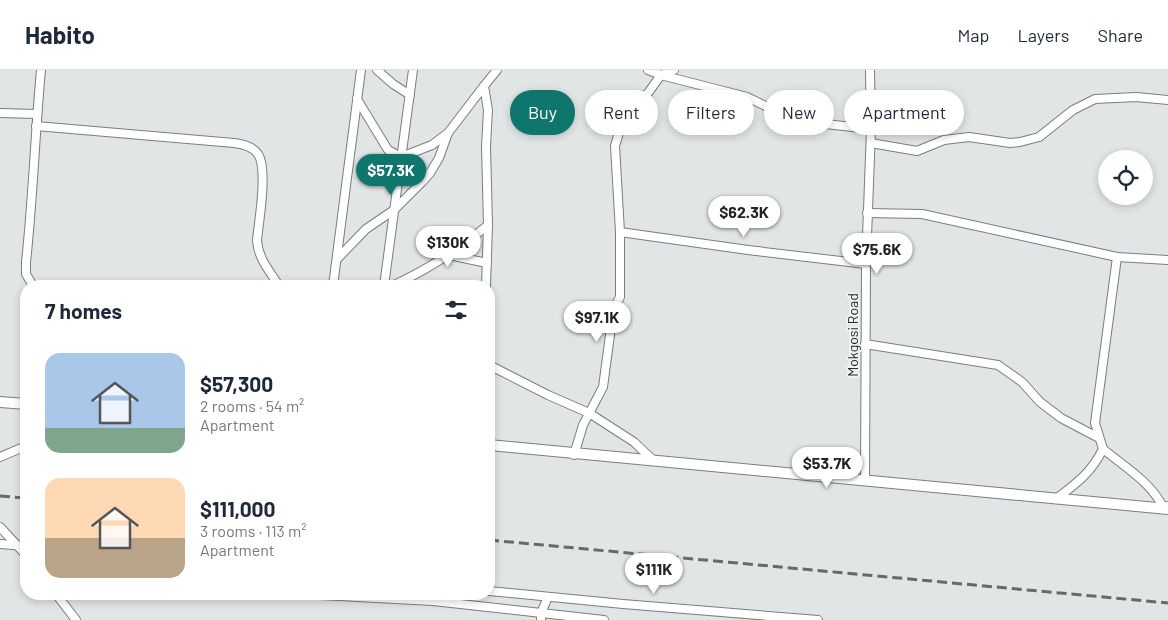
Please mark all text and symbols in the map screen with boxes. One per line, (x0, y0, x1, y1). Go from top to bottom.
text: Habito (25, 20, 95, 49)
text: Map (957, 24, 989, 46)
text: Layers (1017, 24, 1070, 46)
text: Share (1098, 24, 1143, 46)
chip: Buy (510, 90, 575, 135)
chip: Rent (585, 90, 658, 135)
chip: Filters (668, 90, 754, 135)
chip: New (764, 90, 834, 135)
chip: Apartment (844, 90, 964, 135)
map controls (1098, 150, 1153, 205)
button: locate (1098, 150, 1153, 205)
pin: $57.3K (350, 154, 432, 196)
text: $57.3K (367, 160, 415, 179)
pin: $62.3K (703, 196, 785, 238)
text: $62.3K (719, 202, 769, 221)
pin: $130K (413, 226, 483, 268)
text: $130K (427, 232, 469, 251)
pin: $75.6K (836, 232, 918, 275)
text: $75.6K (853, 239, 901, 258)
street label: Mokgosi Road (844, 293, 861, 377)
icon: filters (442, 296, 470, 324)
text: 7 homes (45, 298, 122, 323)
pin: $97.1K (556, 300, 638, 343)
text: $97.1K (575, 307, 619, 326)
text: $57,300 (200, 371, 273, 396)
icon: home (85, 373, 145, 433)
text: 2 rooms · 54 m² (200, 396, 304, 415)
text: Apartment (200, 415, 275, 434)
pin: $53.7K (786, 446, 868, 489)
text: $53.7K (803, 453, 851, 472)
text: $111,000 (200, 496, 276, 521)
icon: home (85, 498, 145, 558)
text: 3 rooms · 113 m² (200, 521, 306, 540)
text: Apartment (200, 540, 275, 559)
pin: $111K (619, 552, 689, 595)
text: $111K (636, 559, 672, 578)

